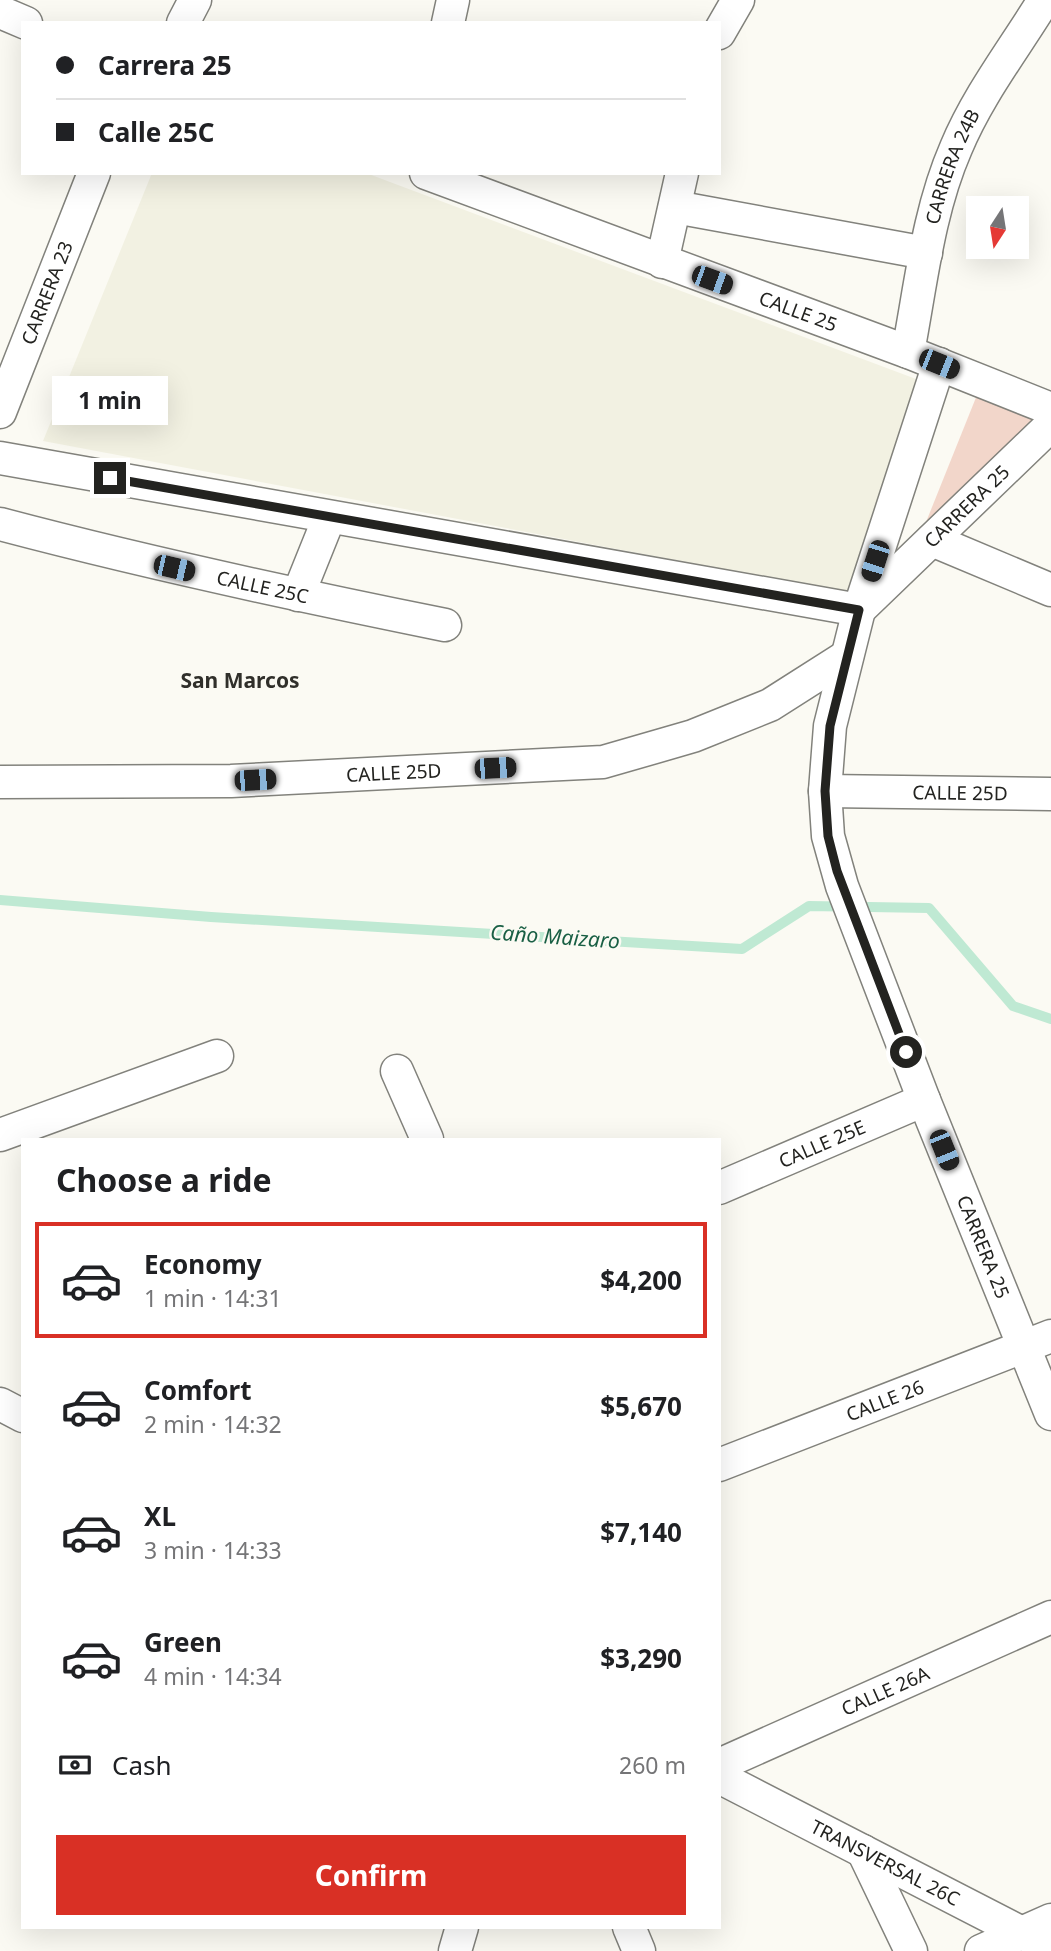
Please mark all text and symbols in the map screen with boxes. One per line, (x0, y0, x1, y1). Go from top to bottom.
text: Carrera 25 (98, 47, 232, 83)
street label: CARRERA 24B (919, 104, 986, 227)
text: Calle 25C (98, 114, 214, 150)
north arrow (966, 196, 1029, 259)
map controls (966, 196, 1029, 259)
street label: CARRERA 23 (15, 237, 79, 348)
car (689, 263, 736, 297)
street label: CALLE 25 (755, 285, 841, 338)
car (916, 346, 963, 382)
callout: 1 min (52, 377, 168, 426)
text: 1 min (78, 384, 142, 416)
street label: CARRERA 25 (918, 459, 1015, 553)
route end (94, 462, 126, 494)
car (859, 538, 892, 584)
car (152, 553, 197, 583)
street label: CALLE 25C (214, 564, 311, 609)
district label: San Marcos (180, 666, 300, 694)
car (474, 756, 517, 780)
street label: CALLE 25D (346, 757, 442, 788)
car (234, 768, 277, 792)
street label: CALLE 25D (912, 779, 1008, 806)
water label: Caño Maizaro (489, 918, 621, 954)
route start (890, 1036, 922, 1068)
street label: CALLE 25E (775, 1114, 869, 1174)
car (927, 1127, 962, 1173)
text: Choose a ride (56, 1158, 272, 1201)
street label: CARRERA 25 (951, 1191, 1016, 1302)
text: Economy (144, 1246, 262, 1282)
icon: car (60, 1249, 123, 1312)
text: $4,200 (600, 1262, 682, 1298)
text: 1 min · 14:31 (144, 1282, 282, 1314)
text: Comfort (144, 1372, 252, 1408)
street label: CALLE 26 (842, 1374, 928, 1427)
icon: car (60, 1375, 123, 1438)
text: $5,670 (600, 1388, 682, 1424)
text: 2 min · 14:32 (144, 1408, 282, 1440)
text: XL (144, 1498, 176, 1534)
icon: car (60, 1501, 123, 1564)
text: $7,140 (600, 1514, 682, 1550)
text: 3 min · 14:33 (144, 1534, 282, 1566)
text: Green (144, 1624, 222, 1660)
icon: car (60, 1627, 123, 1690)
text: $3,290 (600, 1640, 682, 1676)
text: 4 min · 14:34 (144, 1660, 282, 1692)
street label: CALLE 26A (837, 1660, 934, 1722)
icon: cash (56, 1746, 94, 1784)
text: Cash (112, 1747, 172, 1783)
text: 260 m (619, 1749, 686, 1781)
street label: TRANSVERSAL 26C (806, 1813, 964, 1912)
button: Confirm (56, 1835, 686, 1915)

